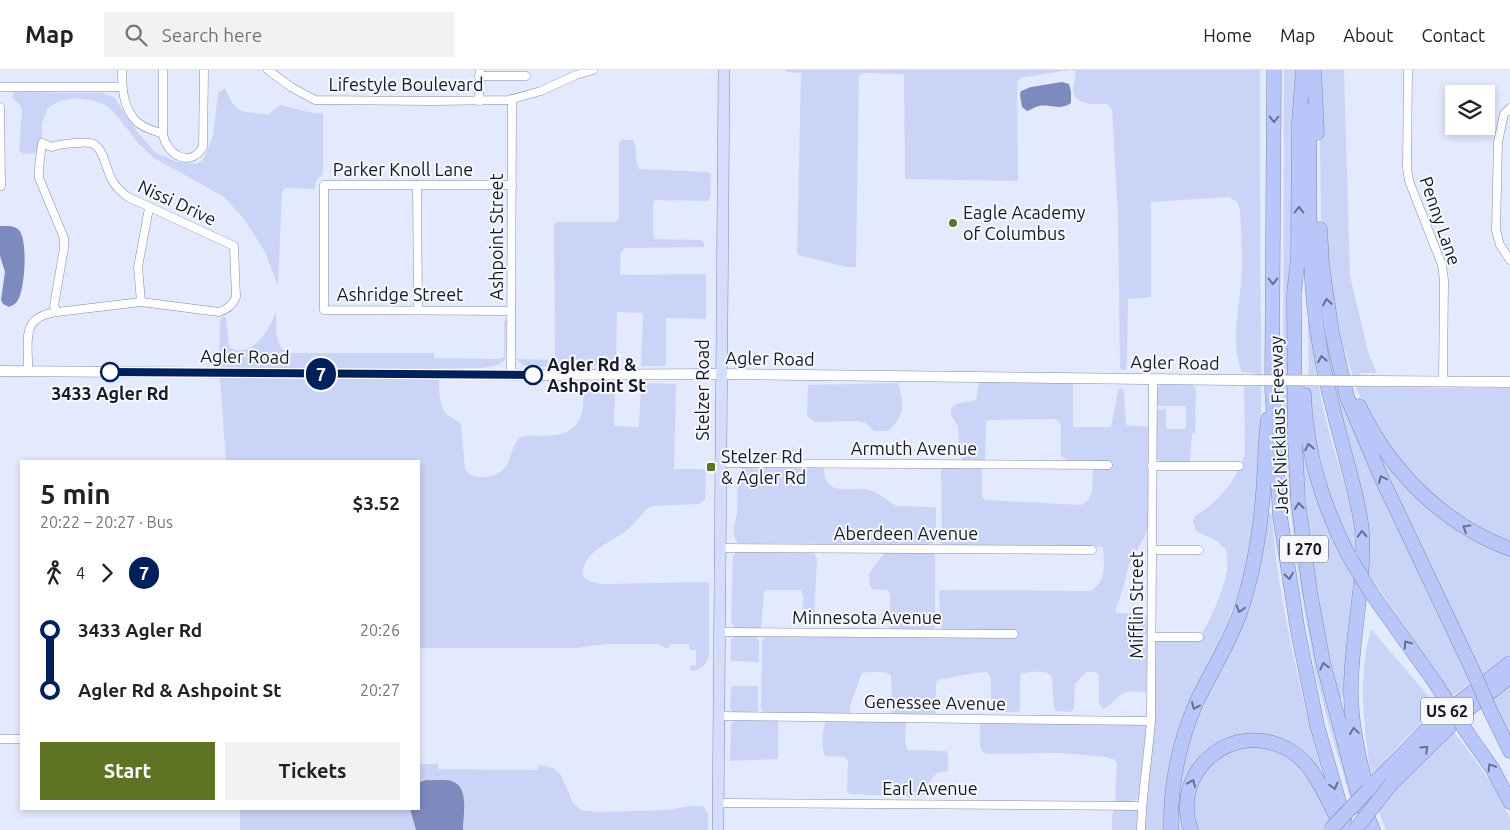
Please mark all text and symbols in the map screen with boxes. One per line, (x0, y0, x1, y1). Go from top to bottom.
search box (104, 12, 454, 57)
text: Map (25, 21, 74, 48)
icon: search (122, 21, 150, 49)
text: Search here (162, 24, 262, 46)
text: Home (1203, 25, 1252, 45)
text: Map (1280, 25, 1315, 45)
text: About (1343, 25, 1393, 45)
text: Contact (1421, 25, 1485, 45)
street label: Lifestyle Boulevard (329, 74, 483, 94)
map controls (1445, 85, 1495, 135)
button: layers (1445, 85, 1495, 135)
one-way arrow (1269, 115, 1279, 123)
street label: Parker Knoll Lane (333, 159, 473, 179)
street label: Ashpoint Street (486, 173, 506, 301)
street label: Penny Lane (1416, 174, 1465, 268)
street label: Nissi Drive (135, 175, 220, 229)
place label: Eagle Academy of Columbus (963, 202, 1086, 243)
one-way arrow (1294, 205, 1304, 213)
marker: Eagle Academy of Columbus (947, 217, 959, 229)
one-way arrow (1268, 278, 1278, 285)
street label: Ashridge Street (337, 284, 463, 304)
one-way arrow (1323, 298, 1333, 306)
street label: Jack Nicklaus Freeway (1265, 335, 1291, 514)
street label: Stelzer Road (692, 339, 712, 441)
street label: Agler Road (200, 345, 290, 367)
street label: Agler Road (725, 347, 815, 369)
street label: Agler Road (1130, 351, 1220, 373)
place label: Agler Rd & Ashpoint St (547, 354, 646, 395)
one-way arrow (1317, 355, 1327, 363)
line badge: 7 (305, 358, 337, 390)
marker: 3433 Agler Rd (100, 362, 120, 382)
text: 7 (316, 364, 326, 384)
marker: Agler Rd & Ashpoint St (523, 365, 543, 385)
place label: 3433 Agler Rd (51, 383, 169, 403)
street label: Armuth Avenue (851, 438, 977, 458)
one-way arrow (1305, 443, 1315, 452)
place label: Stelzer Rd & Agler Rd (721, 446, 806, 487)
marker: Stelzer Rd & Agler Rd (705, 461, 717, 473)
one-way arrow (1377, 475, 1388, 484)
text: 5 min (40, 478, 111, 509)
text: $3.52 (352, 492, 400, 514)
one-way arrow (1294, 501, 1305, 509)
text: 20:22 – 20:27 · Bus (40, 513, 173, 531)
street label: Aberdeen Avenue (834, 523, 978, 543)
one-way arrow (1463, 524, 1472, 534)
one-way arrow (1356, 530, 1367, 538)
road number: I 270 (1280, 536, 1328, 562)
street label: Mifflin Street (1126, 551, 1146, 659)
icon: walk (40, 559, 68, 587)
icon: forward (93, 559, 121, 587)
text: 7 (139, 563, 149, 583)
text: 4 (76, 564, 85, 582)
one-way arrow (1284, 572, 1294, 580)
one-way arrow (1236, 604, 1246, 613)
street label: Minnesota Avenue (792, 607, 942, 627)
text: 3433 Agler Rd (78, 619, 202, 641)
text: 20:26 (360, 621, 400, 639)
one-way arrow (1404, 640, 1413, 650)
one-way arrow (1319, 662, 1330, 671)
text: Agler Rd & Ashpoint St (78, 679, 282, 701)
text: 20:27 (360, 681, 400, 699)
street label: Genessee Avenue (864, 691, 1006, 713)
road number: US 62 (1421, 697, 1473, 724)
one-way arrow (1191, 701, 1202, 710)
one-way arrow (1350, 727, 1360, 735)
button: Start (40, 742, 215, 800)
button: Tickets (225, 742, 400, 800)
one-way arrow (1420, 746, 1429, 755)
one-way arrow (1487, 763, 1497, 772)
street label: Earl Avenue (882, 778, 978, 798)
one-way arrow (1185, 779, 1196, 788)
one-way arrow (1328, 782, 1339, 791)

